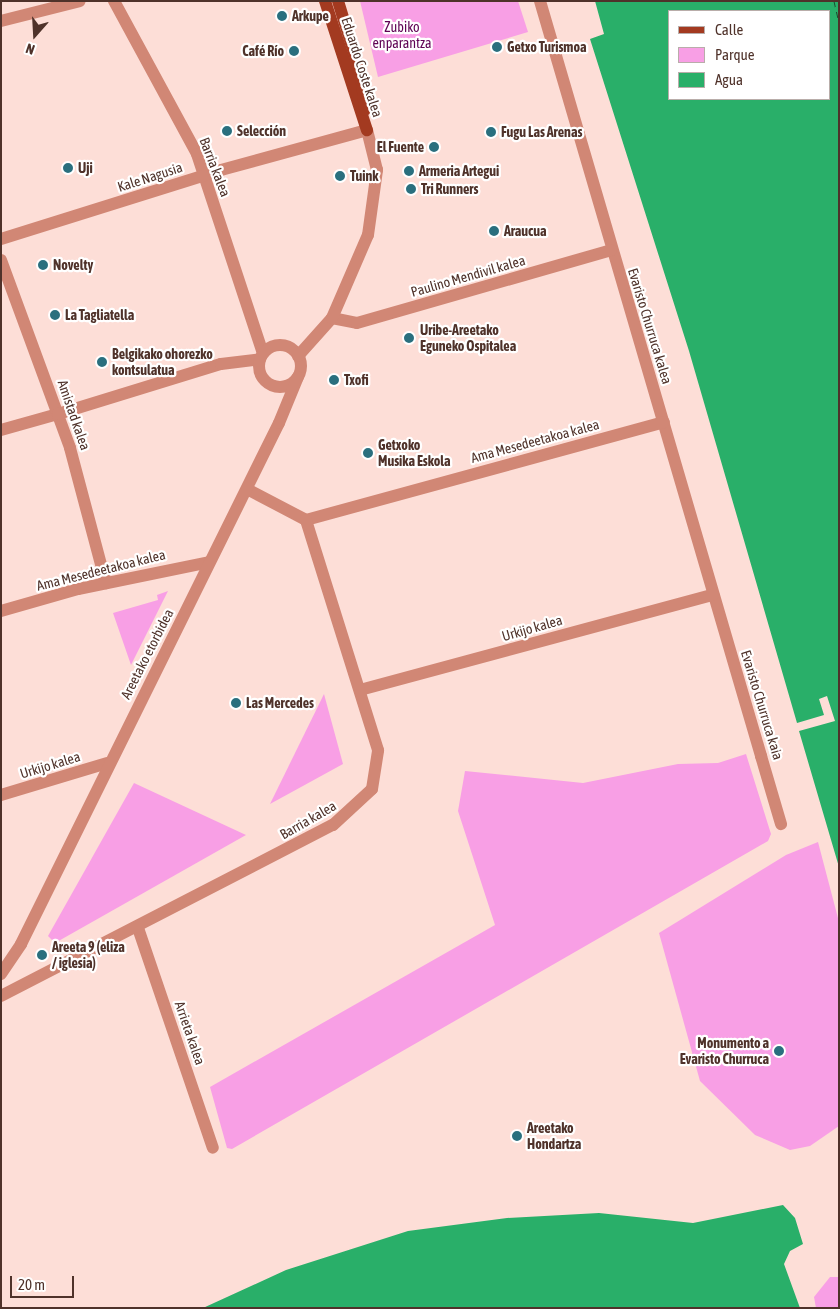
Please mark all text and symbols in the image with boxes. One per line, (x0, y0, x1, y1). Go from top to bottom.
place label: Arkupe (292, 8, 329, 24)
north arrow (10, 10, 60, 60)
marker: Arkupe (276, 10, 288, 22)
legend (668, 10, 830, 100)
street label: Eduardo Coste kalea (338, 15, 386, 119)
park label: Zubiko enparantza (372, 19, 432, 52)
text: Calle (715, 21, 743, 38)
place label: Getxo Turismoa (507, 39, 586, 55)
text: N (24, 40, 37, 58)
marker: Getxo Turismoa (491, 41, 503, 53)
place label: Café Río (242, 43, 284, 59)
marker: Café Río (288, 45, 300, 57)
text: Parque (715, 46, 755, 63)
text: Agua (715, 71, 743, 88)
place label: Selección (237, 123, 286, 139)
place label: Fugu Las Arenas (501, 124, 582, 140)
marker: Selección (221, 125, 233, 137)
marker: Fugu Las Arenas (485, 126, 497, 138)
street label: Barria kalea (196, 135, 234, 199)
place label: El Fuente (377, 139, 424, 155)
marker: El Fuente (428, 141, 440, 153)
street label: Kale Nagusia (115, 159, 185, 195)
place label: Uji (78, 160, 93, 176)
marker: Uji (62, 162, 74, 174)
place label: Armeria Artegui (419, 163, 499, 179)
marker: Armeria Artegui (403, 165, 415, 177)
place label: Tuink (350, 168, 378, 184)
marker: Tuink (334, 170, 346, 182)
place label: Tri Runners (421, 181, 478, 197)
marker: Tri Runners (405, 183, 417, 195)
place label: Araucua (504, 223, 546, 239)
marker: Araucua (488, 225, 500, 237)
street label: Paulino Mendivil kalea (409, 252, 527, 300)
place label: Novelty (53, 257, 93, 273)
marker: Novelty (37, 259, 49, 271)
street label: Evaristo Churruca kalea (624, 266, 676, 386)
place label: La Tagliatella (65, 307, 134, 323)
marker: La Tagliatella (49, 309, 61, 321)
place label: Uribe-Areetako Eguneko Ospitalea (420, 322, 516, 354)
marker: Uribe-Areetako Eguneko Ospitalea (402, 331, 416, 345)
place label: Belgikako ohorezko kontsulatua (112, 346, 213, 378)
marker: Belgikako ohorezko kontsulatua (96, 356, 108, 368)
place label: Txofi (344, 372, 368, 388)
marker: Txofi (328, 374, 340, 386)
street label: Amistad kalea (54, 378, 94, 452)
street label: Ama Mesedeetakoa kalea (469, 416, 601, 466)
place label: Getxoko Musika Eskola (378, 437, 450, 470)
marker: Getxoko Musika Eskola (362, 447, 374, 459)
street label: Ama Mesedeetakoa kalea (35, 546, 167, 594)
street label: Areetako etorbidea (117, 606, 177, 702)
street label: Urkijo kalea (500, 611, 564, 645)
street label: Evaristo Churruca kaia (737, 648, 787, 762)
place label: Las Mercedes (246, 695, 314, 711)
marker: Las Mercedes (230, 697, 242, 709)
street label: Urkijo kalea (18, 748, 82, 782)
street label: Barria kalea (277, 797, 339, 843)
place label: Areeta 9 (eliza / iglesia) (52, 939, 125, 972)
marker: Areeta 9 (eliza / iglesia) (36, 949, 48, 961)
street label: Arrieta kalea (171, 999, 209, 1067)
place label: Monumento a Evaristo Churruca (680, 1035, 769, 1068)
marker: Monumento a Evaristo Churruca (773, 1045, 785, 1057)
place label: Areetako Hondartza (527, 1120, 581, 1152)
marker: Areetako Hondartza (511, 1130, 523, 1142)
scale bar (12, 1266, 76, 1298)
text: 20 m (18, 1276, 45, 1293)

